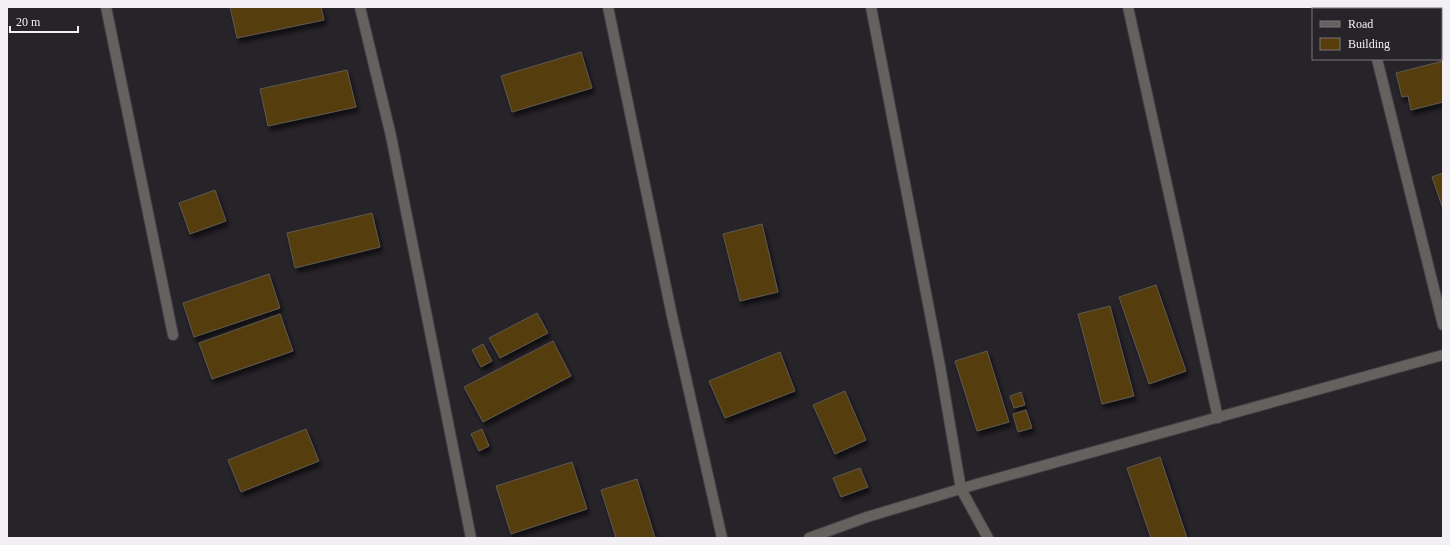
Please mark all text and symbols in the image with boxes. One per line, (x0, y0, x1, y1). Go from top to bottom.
scale bar (10, 8, 78, 34)
legend (1312, 8, 1442, 60)
text: 20 m (16, 15, 41, 29)
text: Road (1348, 17, 1373, 31)
text: Building (1348, 37, 1390, 51)

